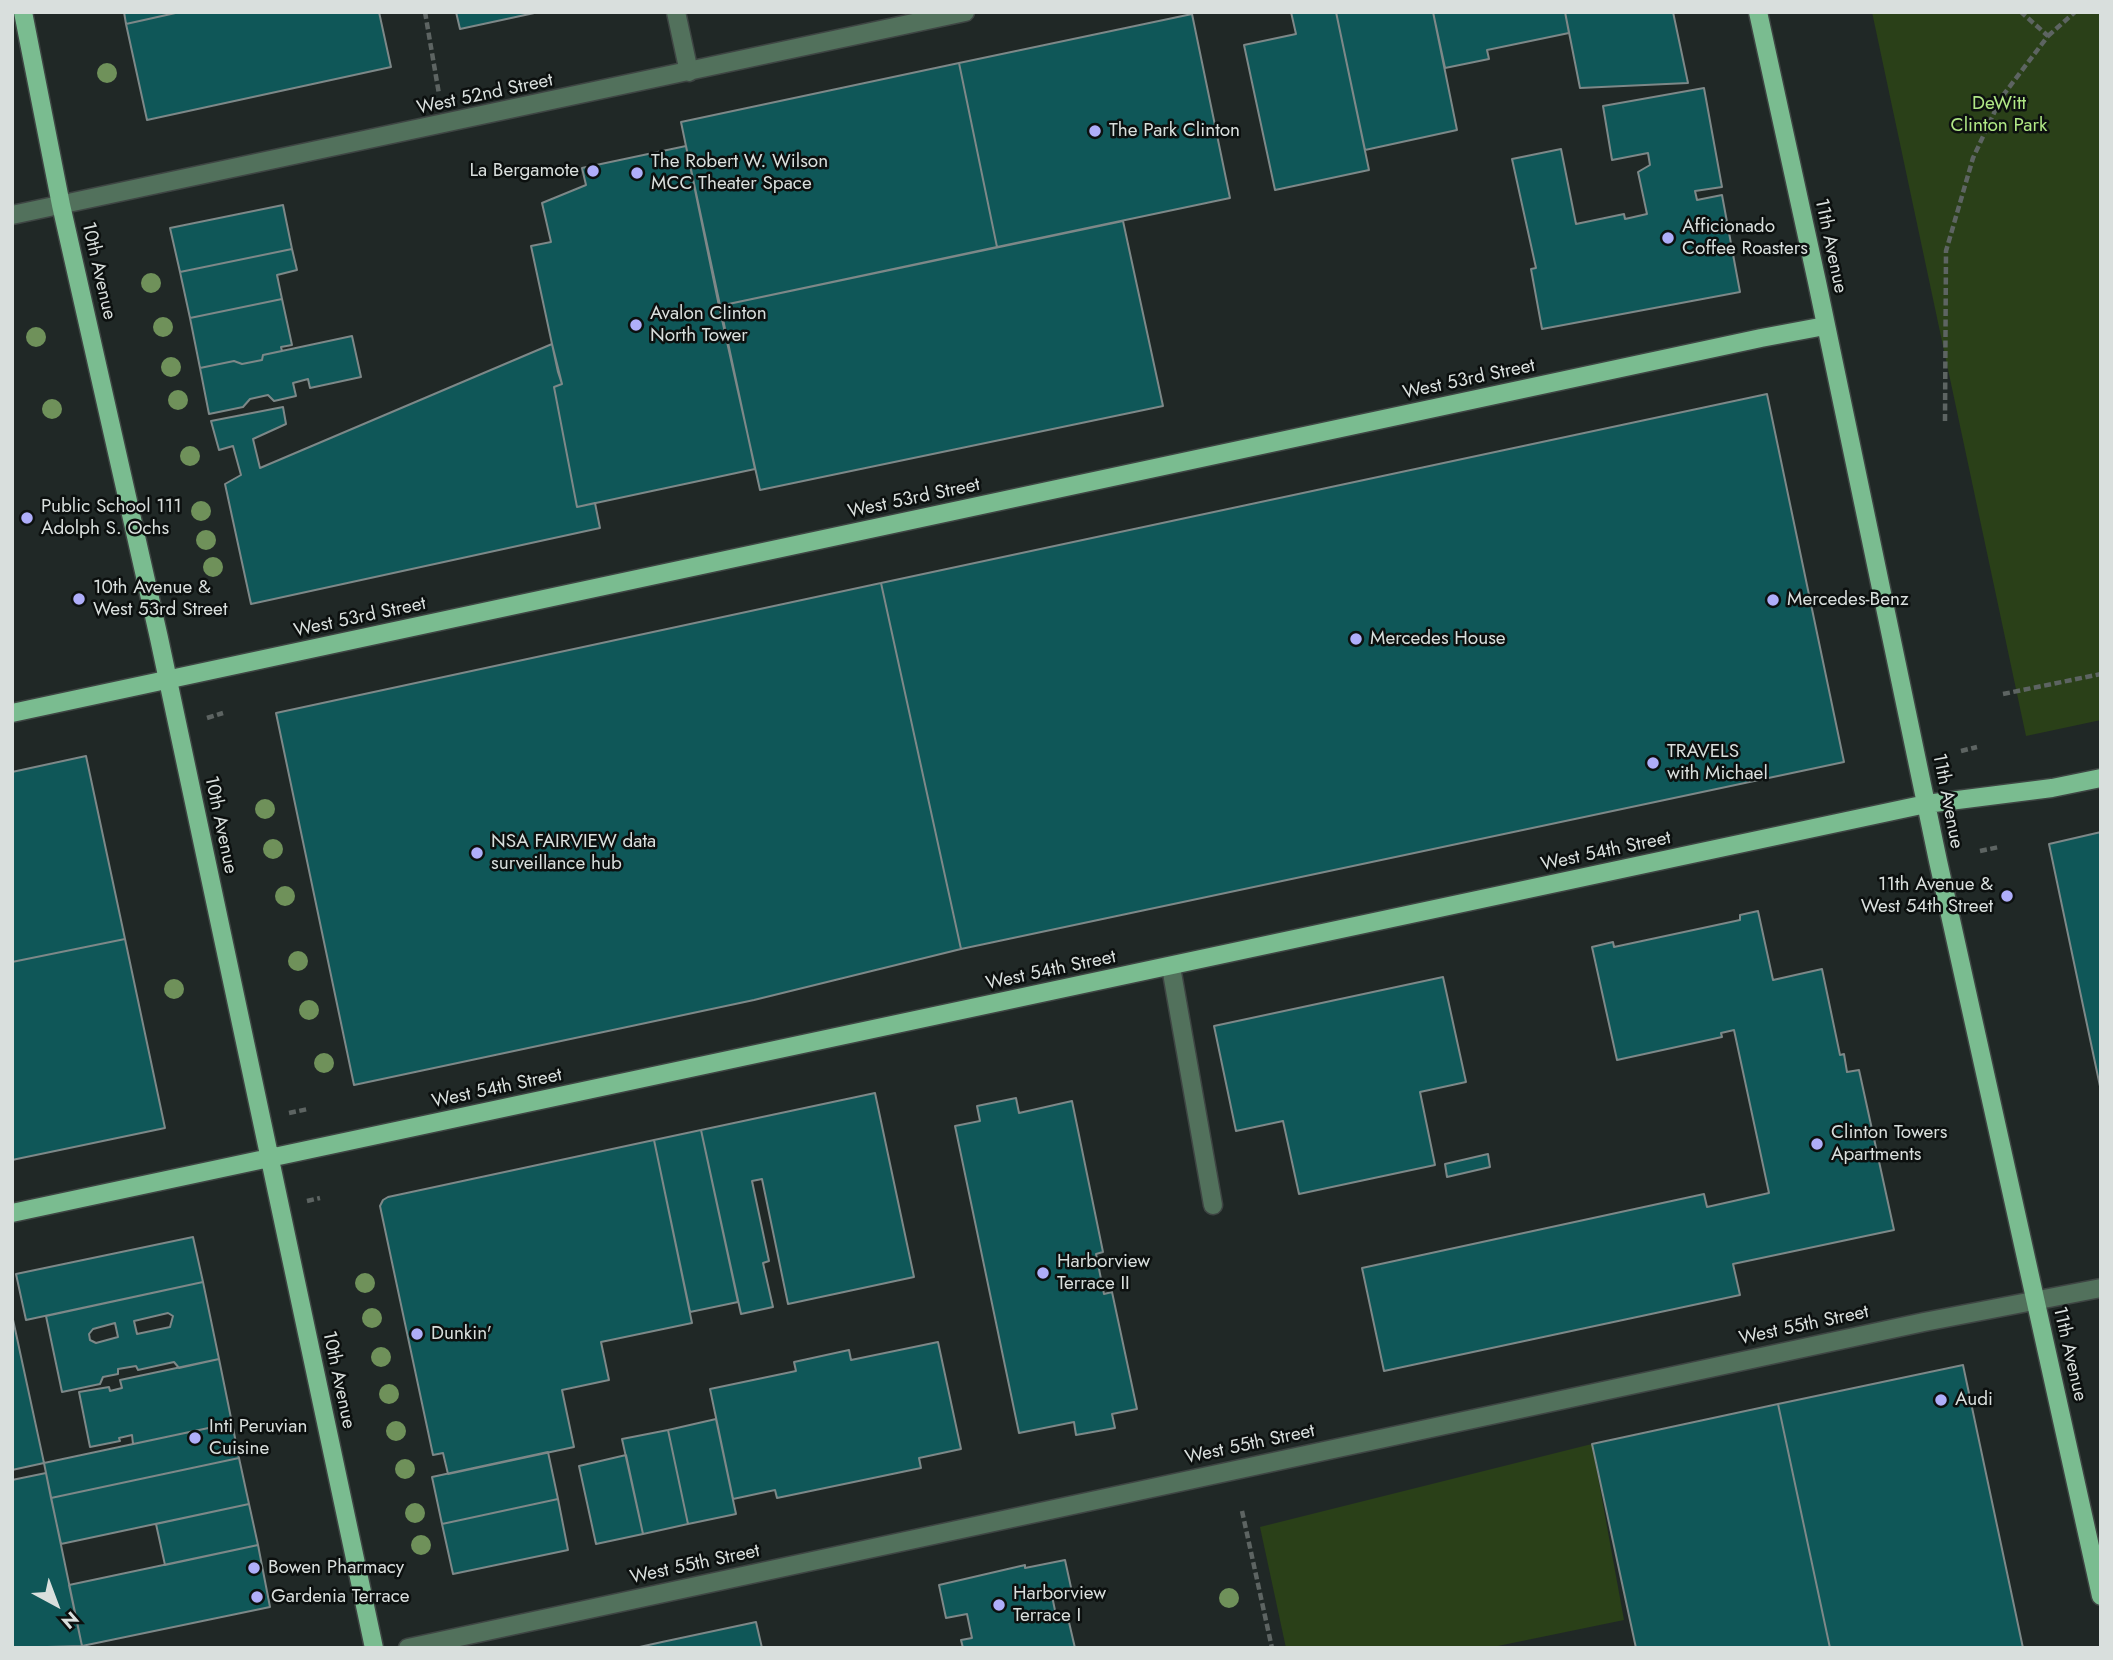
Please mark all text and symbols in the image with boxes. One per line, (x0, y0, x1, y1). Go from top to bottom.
street label: West 52nd Street (415, 69, 555, 121)
park label: DeWitt Clinton Park (1951, 93, 2047, 137)
place label: The Park Clinton (1109, 120, 1240, 142)
marker: The Park Clinton (1087, 123, 1103, 139)
place label: The Robert W. Wilson MCC Theater Space (651, 151, 828, 195)
place label: La Bergamote (469, 160, 579, 182)
marker: La Bergamote (585, 163, 601, 179)
marker: The Robert W. Wilson MCC Theater Space (629, 165, 645, 181)
street label: 11th Avenue (1809, 196, 1851, 296)
place label: Afficionado Coffee Roasters (1682, 216, 1808, 260)
street label: 10th Avenue (76, 220, 120, 322)
marker: Afficionado Coffee Roasters (1660, 230, 1676, 246)
place label: Avalon Clinton North Tower (650, 303, 767, 347)
marker: Avalon Clinton North Tower (628, 317, 644, 333)
street label: West 53rd Street (1401, 355, 1537, 405)
street label: West 53rd Street (846, 474, 982, 524)
place label: Public School 111 Adolph S. Ochs (41, 496, 182, 540)
marker: Public School 111 Adolph S. Ochs (19, 510, 35, 526)
place label: 10th Avenue & West 53rd Street (93, 577, 227, 621)
place label: Mercedes-Benz (1787, 589, 1909, 611)
marker: 10th Avenue & West 53rd Street (71, 591, 87, 607)
marker: Mercedes-Benz (1765, 592, 1781, 608)
street label: West 53rd Street (292, 593, 428, 643)
place label: Mercedes House (1370, 628, 1506, 650)
marker: Mercedes House (1348, 631, 1364, 647)
place label: TRAVELS with Michael (1667, 741, 1768, 785)
street label: 11th Avenue (1927, 751, 1967, 851)
marker: TRAVELS with Michael (1645, 755, 1661, 771)
street label: 10th Avenue (199, 774, 241, 876)
street label: West 54th Street (1539, 827, 1673, 877)
place label: NSA FAIRVIEW data surveillance hub (491, 831, 656, 875)
marker: NSA FAIRVIEW data surveillance hub (469, 845, 485, 861)
place label: 11th Avenue & West 54th Street (1861, 874, 1993, 918)
marker: 11th Avenue & West 54th Street (1999, 888, 2015, 904)
street label: West 54th Street (984, 946, 1118, 996)
street label: West 54th Street (430, 1064, 564, 1114)
place label: Clinton Towers Apartments (1831, 1122, 1948, 1166)
marker: Clinton Towers Apartments (1809, 1136, 1825, 1152)
place label: Harborview Terrace II (1057, 1251, 1150, 1295)
marker: Harborview Terrace II (1035, 1265, 1051, 1281)
street label: West 55th Street (1737, 1301, 1871, 1351)
street label: 11th Avenue (2047, 1304, 2091, 1404)
place label: Dunkin' (431, 1323, 492, 1345)
marker: Dunkin' (409, 1326, 425, 1342)
street label: 10th Avenue (317, 1329, 359, 1431)
place label: Audi (1955, 1389, 1993, 1411)
marker: Audi (1933, 1392, 1949, 1408)
place label: Inti Peruvian Cuisine (209, 1416, 307, 1460)
street label: West 55th Street (1183, 1420, 1317, 1470)
marker: Inti Peruvian Cuisine (187, 1430, 203, 1446)
street label: West 55th Street (628, 1540, 762, 1590)
place label: Bowen Pharmacy (268, 1557, 404, 1579)
marker: Bowen Pharmacy (246, 1560, 262, 1576)
north arrow (21, 1569, 91, 1639)
place label: Harborview Terrace I (1013, 1583, 1106, 1627)
place label: Gardenia Terrace (271, 1586, 410, 1608)
marker: Gardenia Terrace (249, 1589, 265, 1605)
marker: Harborview Terrace I (991, 1597, 1007, 1613)
text: N (56, 1605, 85, 1635)

